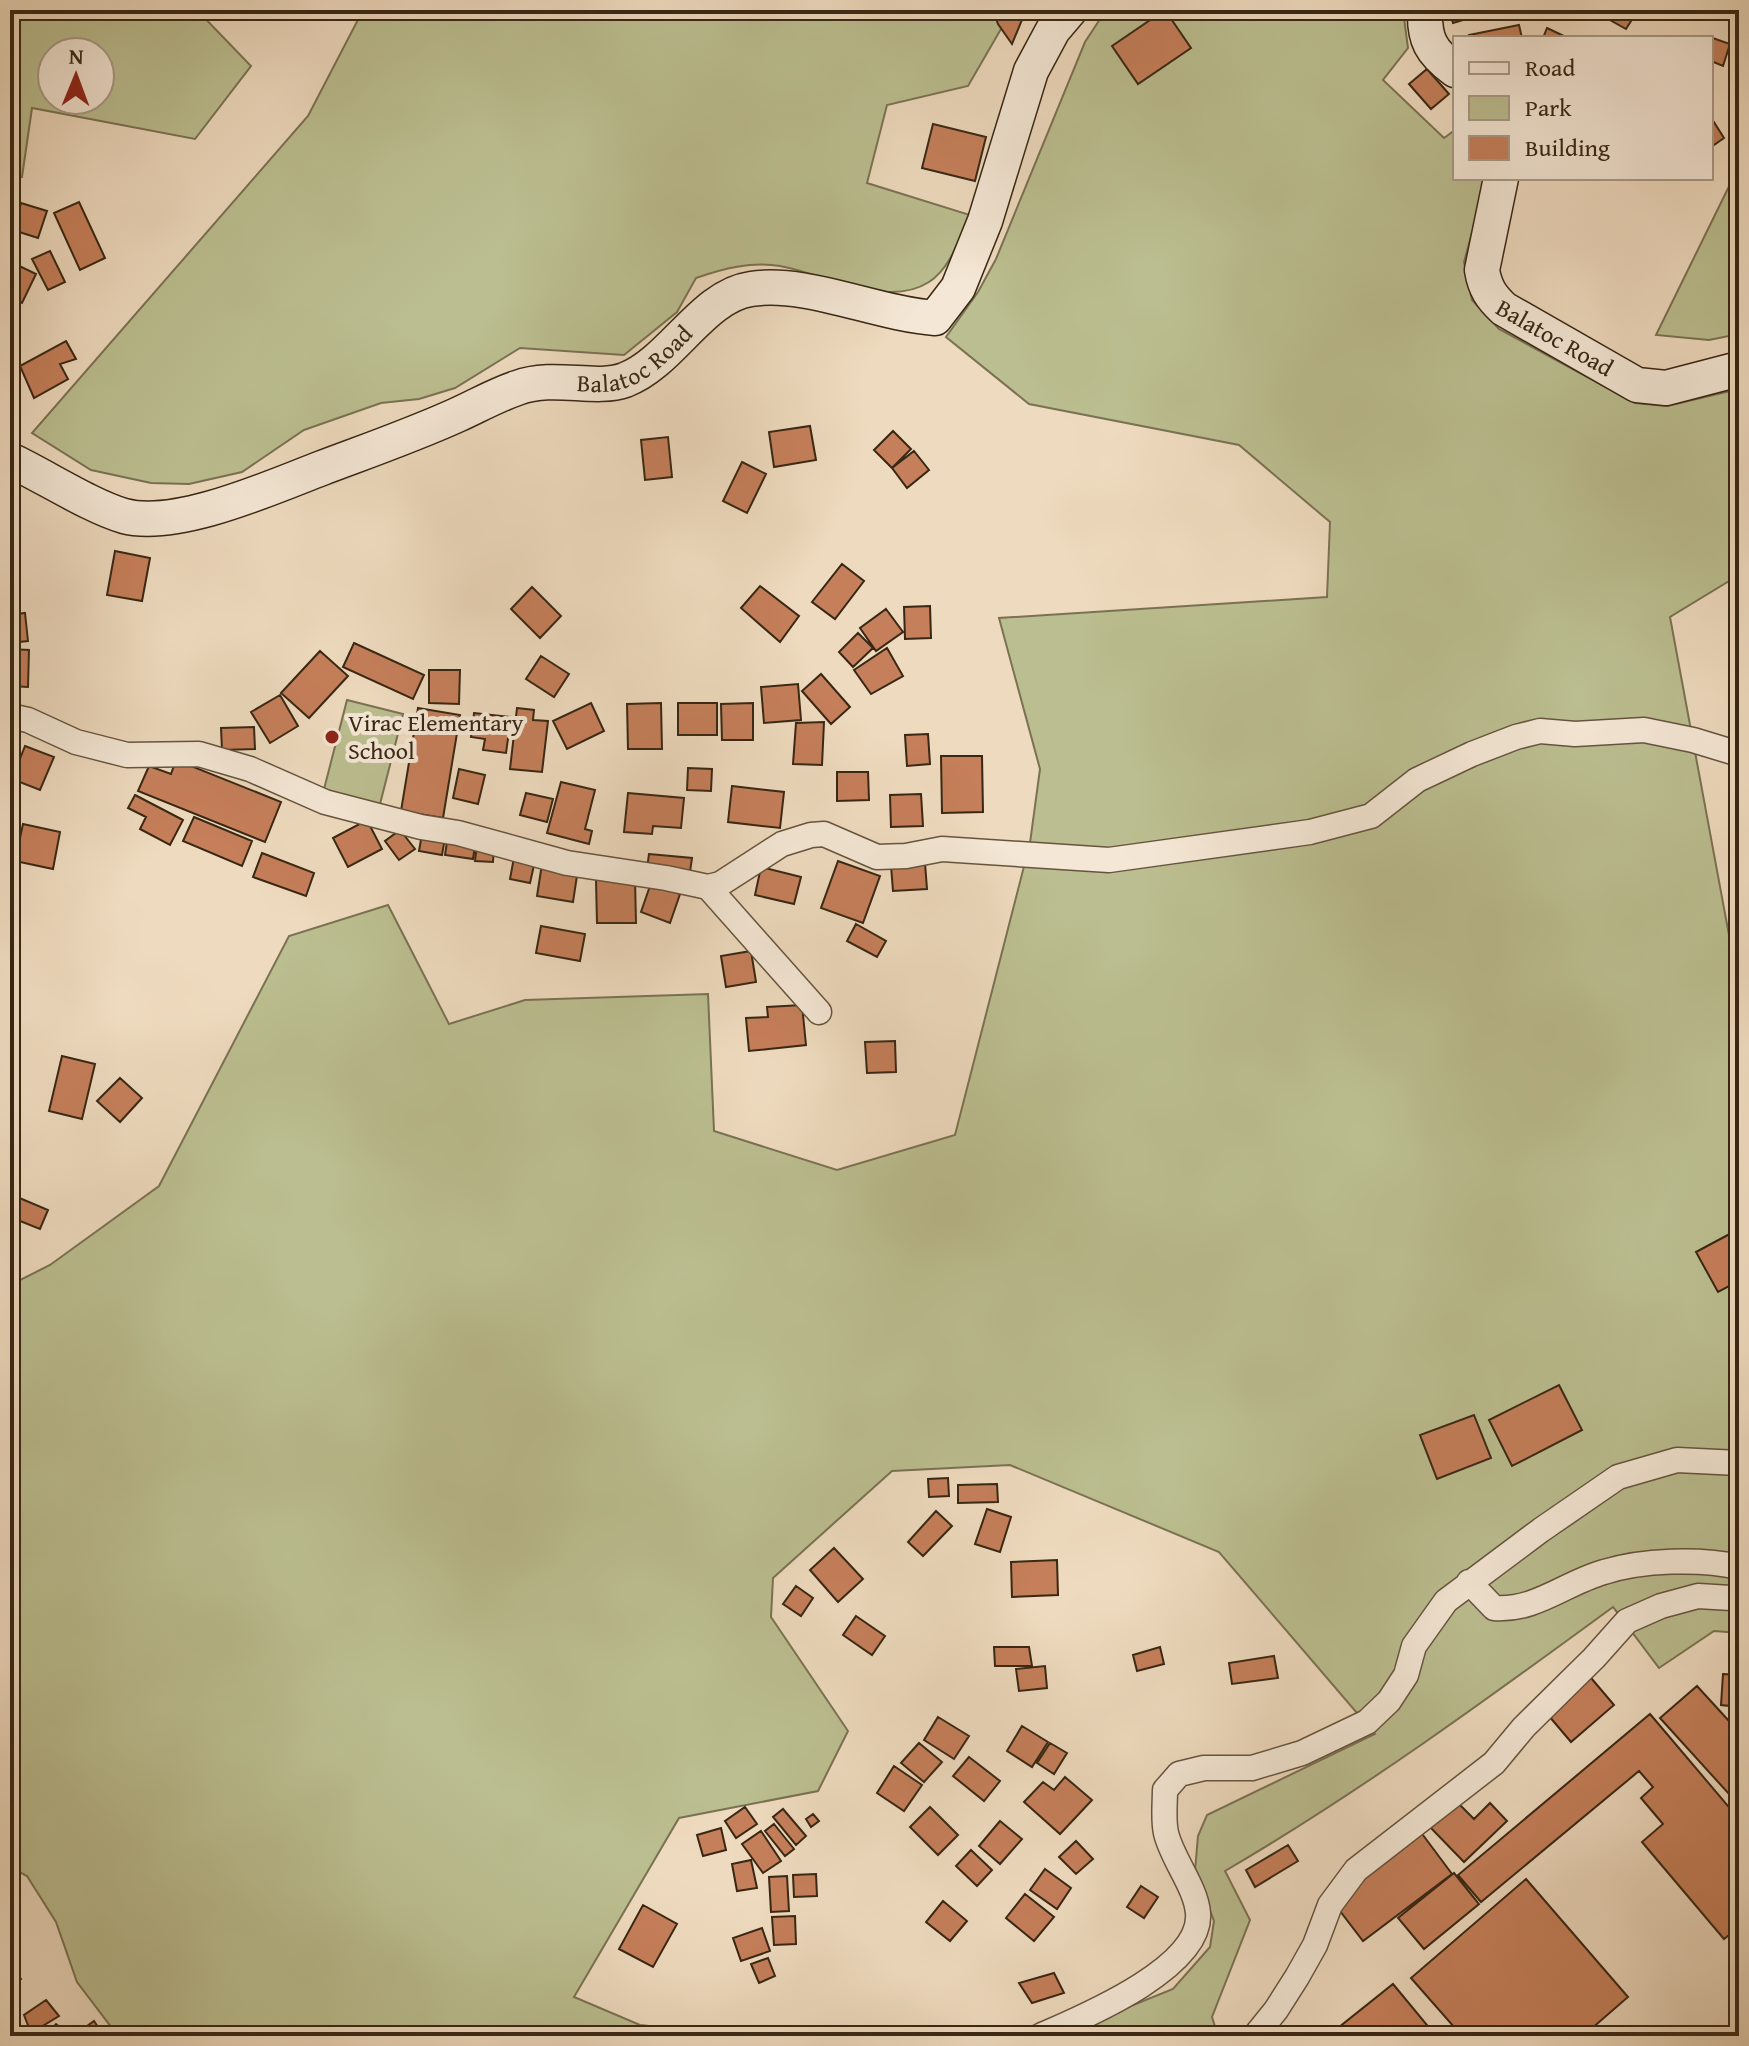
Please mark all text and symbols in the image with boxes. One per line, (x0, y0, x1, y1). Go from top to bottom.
north arrow (36, 36, 116, 116)
legend (1453, 36, 1713, 180)
text: N (69, 40, 84, 72)
text: Road (1525, 50, 1575, 85)
text: Park (1525, 90, 1572, 125)
text: Building (1525, 130, 1610, 165)
street label: Balatoc Road (1490, 290, 1620, 385)
street label: Balatoc Road (576, 317, 700, 401)
place label: Virac Elementary School (348, 705, 524, 768)
marker: Virac Elementary School (323, 728, 341, 746)

